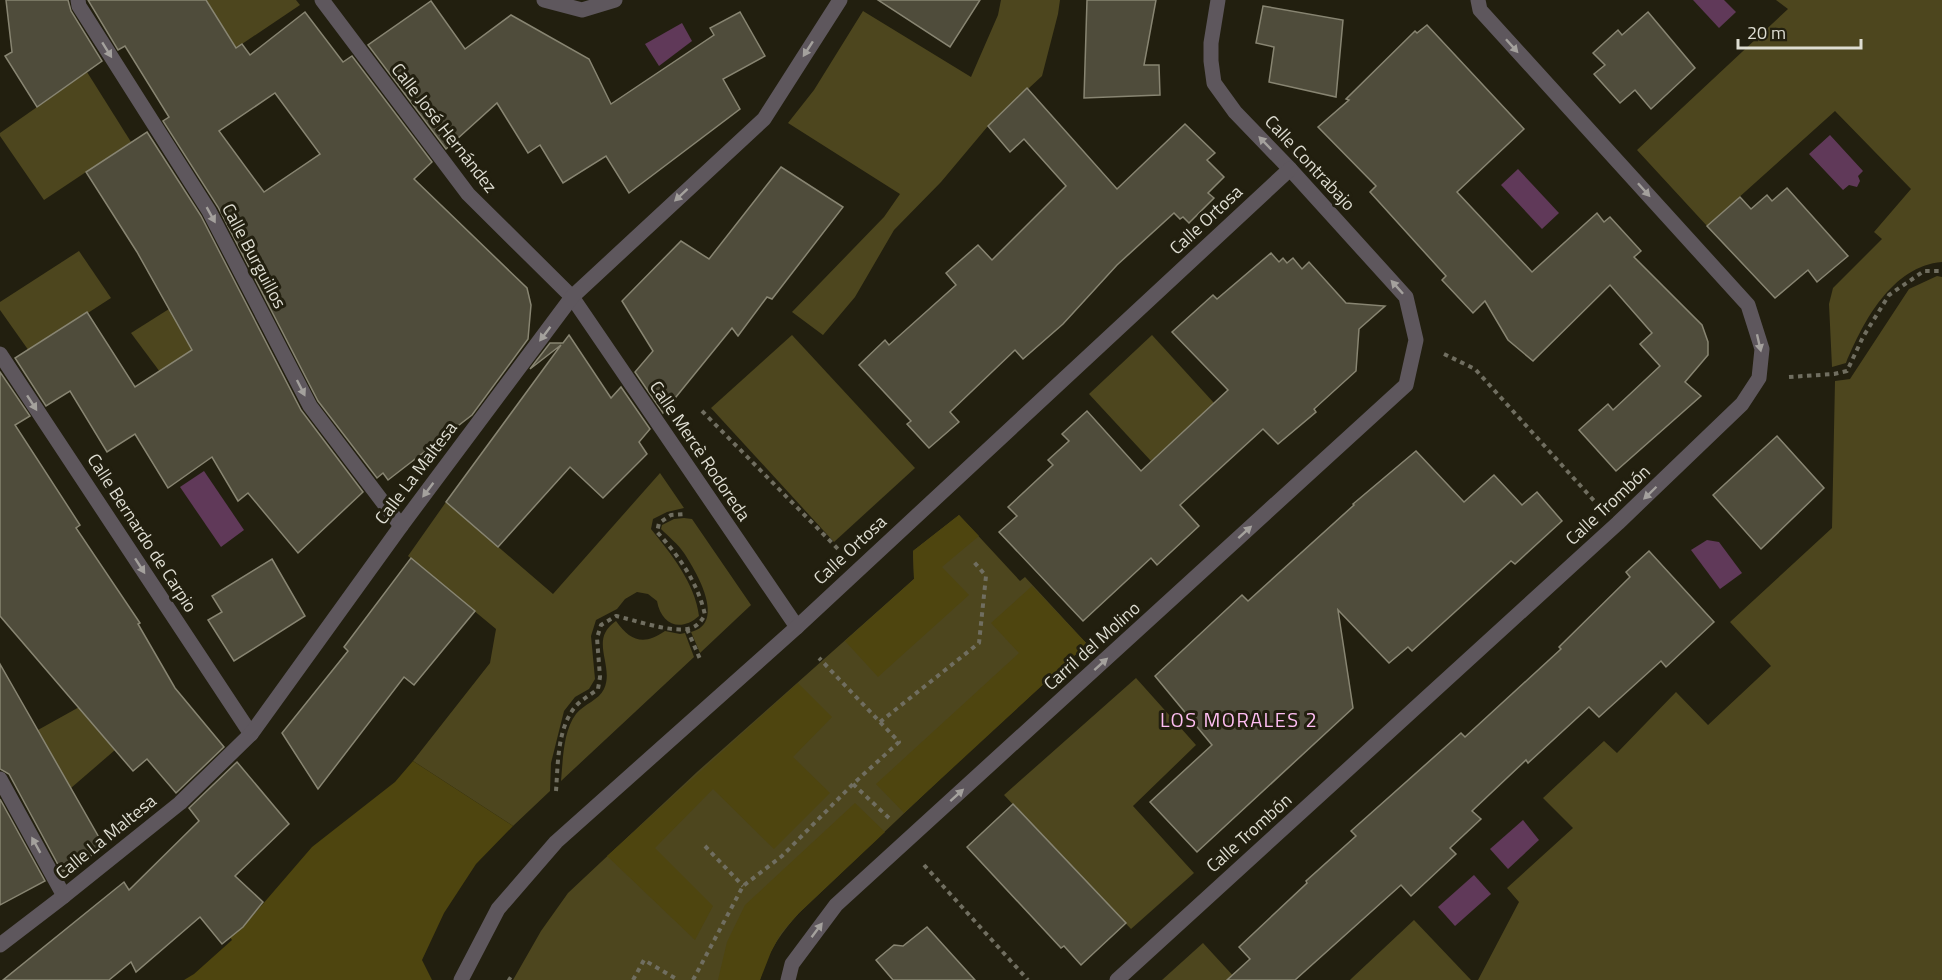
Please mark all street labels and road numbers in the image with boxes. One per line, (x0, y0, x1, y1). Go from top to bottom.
street label: Calle José Hernández (385, 57, 504, 199)
street label: Calle Contrabajo (1259, 109, 1362, 217)
street label: Calle Ortosa (1163, 179, 1248, 261)
street label: Calle Burguillos (215, 198, 294, 313)
street label: Calle Mercè Rodoreda (643, 375, 758, 526)
street label: Calle La Maltesa (368, 416, 463, 530)
street label: Calle Bernardo de Carpio (81, 448, 204, 618)
street label: Calle Trombón (1559, 458, 1656, 551)
street label: Calle Ortosa (807, 509, 892, 591)
street label: Carril del Molino (1037, 595, 1146, 696)
street label: Calle La Maltesa (49, 787, 162, 886)
street label: Calle Trombón (1200, 787, 1298, 879)

